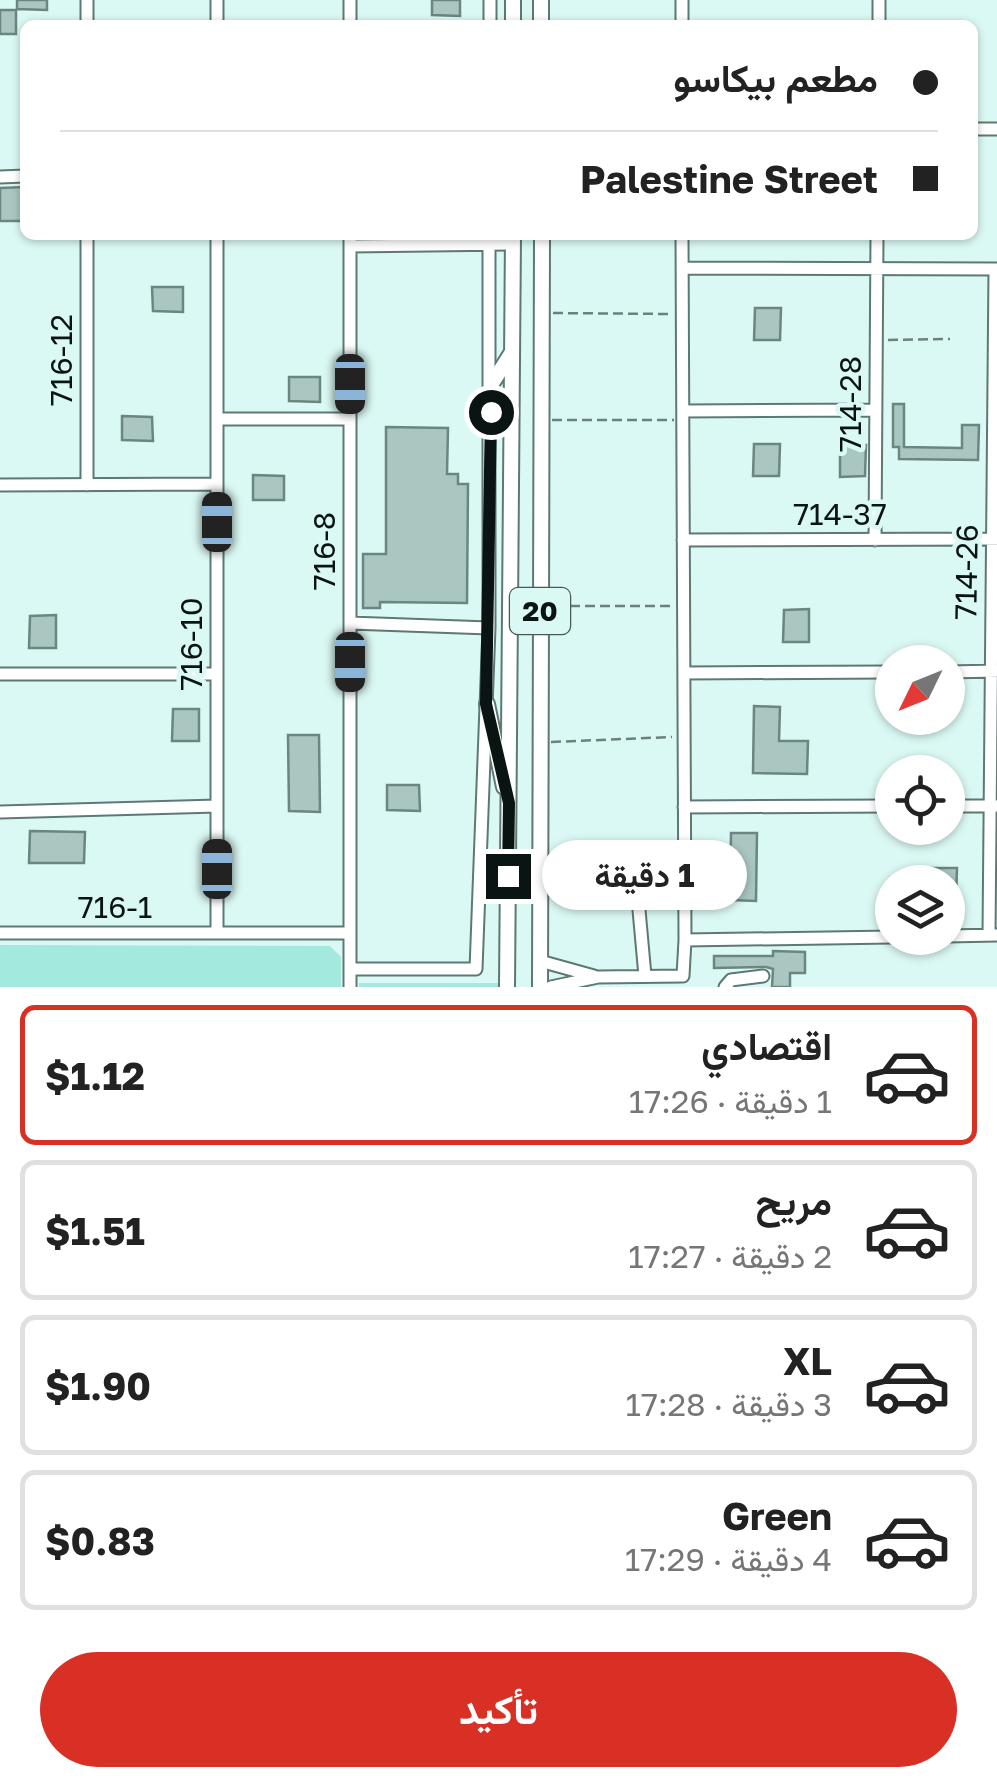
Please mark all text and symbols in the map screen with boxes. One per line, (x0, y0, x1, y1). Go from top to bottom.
text: مطعم بيكاسو (673, 55, 878, 100)
text: Palestine Street (580, 156, 878, 201)
street label: 716-12 (43, 314, 79, 406)
car (335, 354, 365, 414)
street label: 714-28 (832, 356, 868, 452)
route start (469, 390, 514, 435)
car (202, 492, 232, 552)
street label: 714-37 (793, 496, 887, 532)
street label: 716-8 (306, 512, 342, 590)
street label: 714-26 (947, 524, 985, 620)
road number: 20 (510, 588, 570, 634)
street label: 716-10 (173, 597, 209, 691)
car (335, 632, 365, 692)
north arrow (875, 645, 965, 735)
map controls (875, 645, 965, 955)
button: locate (875, 755, 965, 845)
car (202, 839, 232, 899)
callout: 1 دقيقة (543, 841, 748, 911)
route end (486, 854, 531, 899)
text: 1 دقيقة (595, 856, 694, 894)
button: layers (875, 865, 965, 955)
street label: 716-1 (78, 889, 152, 925)
text: اقتصادي (701, 1023, 832, 1068)
icon: car (862, 1030, 952, 1120)
text: $1.12 (45, 1053, 145, 1098)
text: 1 دقيقة · 17:26 (629, 1082, 832, 1120)
text: مريح (756, 1178, 832, 1223)
icon: car (862, 1185, 952, 1275)
text: $1.51 (45, 1208, 145, 1253)
text: 2 دقيقة · 17:27 (628, 1237, 832, 1275)
text: XL (783, 1338, 832, 1383)
icon: car (862, 1340, 952, 1430)
text: $1.90 (45, 1363, 151, 1408)
text: 3 دقيقة · 17:28 (625, 1385, 832, 1423)
text: Green (722, 1493, 832, 1538)
icon: car (862, 1495, 952, 1585)
text: $0.83 (45, 1518, 155, 1563)
text: 4 دقيقة · 17:29 (625, 1540, 832, 1578)
button: تأكيد (40, 1652, 957, 1767)

